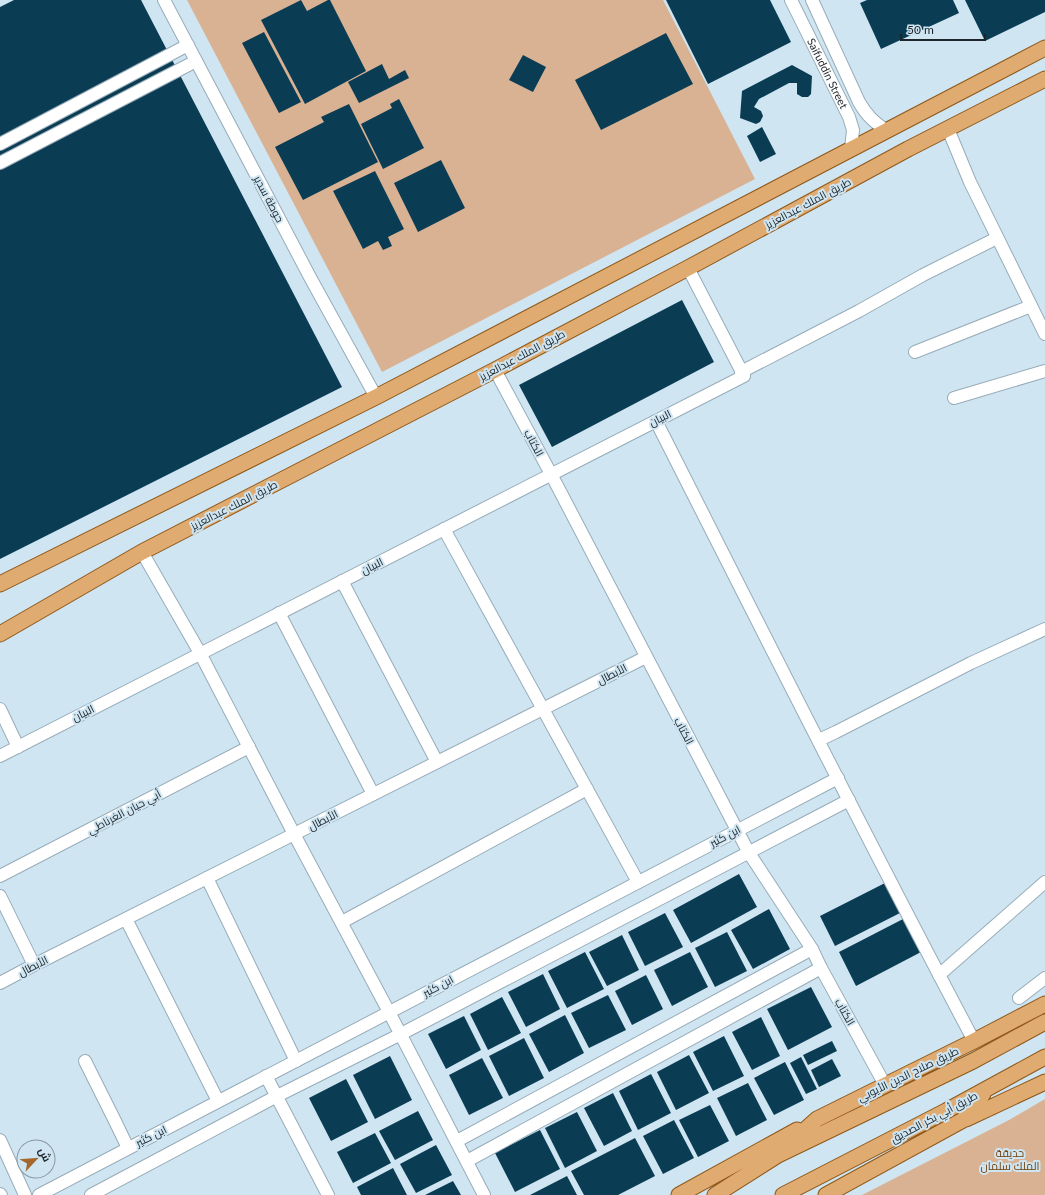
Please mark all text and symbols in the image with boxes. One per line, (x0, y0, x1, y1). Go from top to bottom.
scale bar (901, 16, 985, 42)
text: 50 m (907, 22, 934, 37)
street label: Saifuddin Street (805, 36, 851, 111)
street label: حوطة سدير (250, 172, 287, 225)
street label: طريق الملك عبدالعزيز (762, 174, 853, 232)
street label: طريق الملك عبدالعزيز (476, 326, 567, 384)
street label: البيان (647, 407, 673, 429)
street label: الكتاب (522, 427, 547, 458)
street label: طريق الملك عبدالعزيز (187, 477, 280, 533)
street label: البيان (359, 555, 385, 577)
street label: الأبطال (595, 661, 629, 687)
street label: البيان (70, 702, 96, 724)
street label: الكتاب (672, 715, 697, 746)
street label: أبي حيان الغرناطي (85, 787, 164, 839)
street label: الأبطال (306, 807, 340, 833)
street label: ابن كثير (706, 822, 743, 850)
street label: الأبطال (16, 953, 50, 979)
street label: ابن كثير (419, 972, 456, 1000)
street label: الكتاب (833, 996, 858, 1027)
street label: طريق صلاح الدين الأيوبي (855, 1043, 962, 1106)
street label: طريق أبي بكر الصديق (888, 1088, 981, 1148)
street label: ابن كثير (132, 1122, 169, 1150)
north arrow (16, 1139, 56, 1179)
text: ش (36, 1145, 54, 1164)
park label: حديقة الملك سلمان (980, 1146, 1040, 1173)

